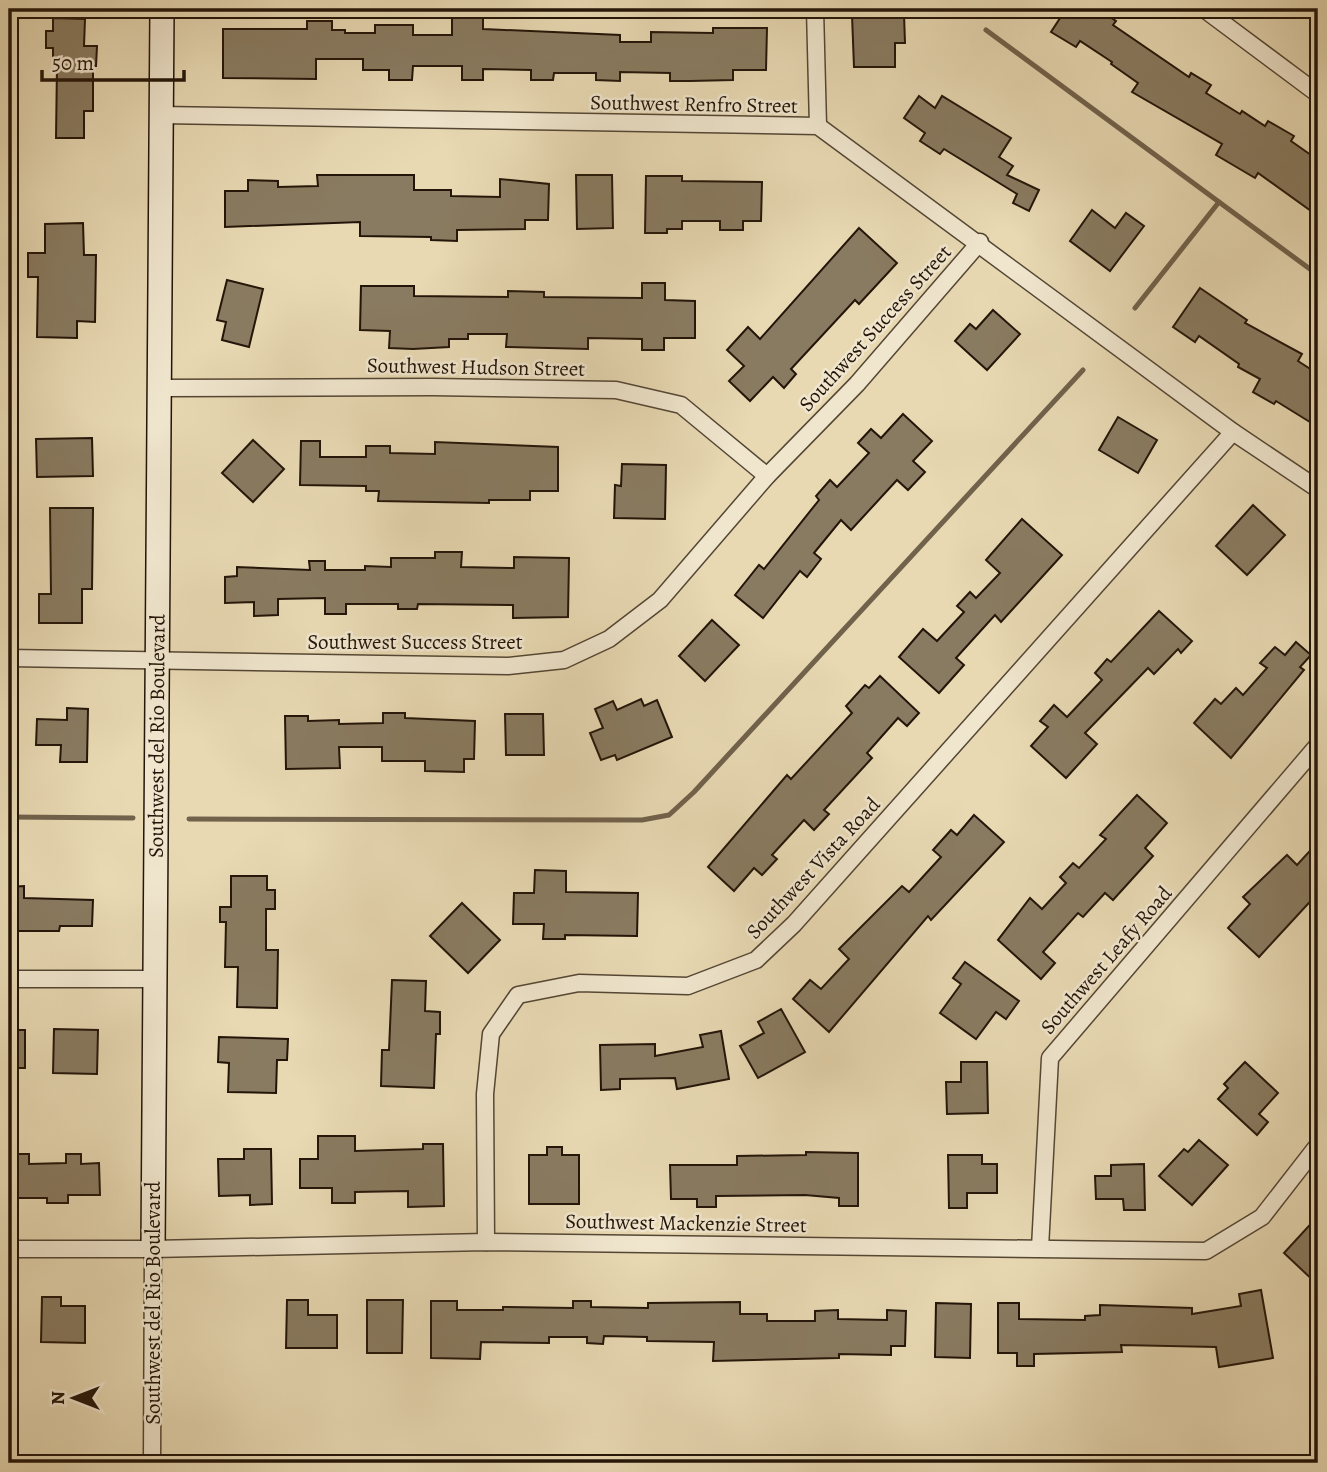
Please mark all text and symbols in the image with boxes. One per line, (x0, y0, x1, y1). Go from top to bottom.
scale bar (42, 38, 184, 82)
text: 50 m (52, 49, 94, 77)
street label: Southwest Renfro Street (590, 88, 798, 120)
street label: Southwest Success Street (793, 239, 958, 417)
street label: Southwest Hudson Street (367, 351, 585, 383)
street label: Southwest del Rio Boulevard (142, 613, 172, 858)
street label: Southwest Success Street (307, 628, 523, 656)
street label: Southwest Vista Road (740, 790, 887, 945)
street label: Southwest Leafy Road (1034, 879, 1179, 1040)
street label: Southwest del Rio Boulevard (139, 1181, 167, 1425)
street label: Southwest Mackenzie Street (565, 1207, 807, 1239)
north arrow (38, 1364, 108, 1434)
text: N (45, 1391, 71, 1405)

